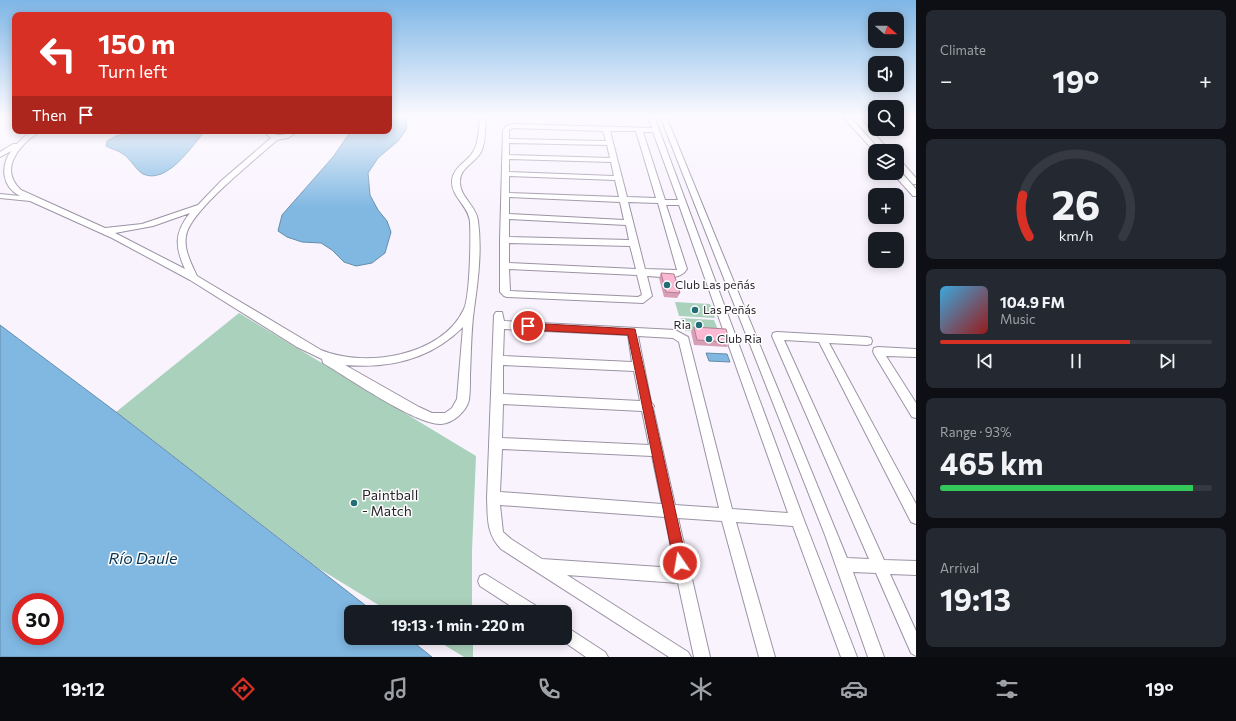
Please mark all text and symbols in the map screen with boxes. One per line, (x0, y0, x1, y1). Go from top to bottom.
north arrow (868, 12, 904, 48)
map controls (868, 12, 904, 268)
text: 150 m (98, 26, 175, 60)
icon: left (32, 28, 84, 80)
text: Climate (940, 42, 986, 58)
button: sound (868, 56, 904, 92)
text: Turn left (98, 60, 167, 82)
text: 19° (1052, 62, 1099, 99)
text: − (940, 67, 953, 94)
text: + (1199, 67, 1212, 94)
button: search (868, 100, 904, 136)
icon: arrive (75, 104, 97, 126)
text: Then (32, 106, 67, 124)
button: layers (868, 144, 904, 180)
text: 26 (1051, 178, 1101, 229)
button: + (868, 188, 904, 224)
text: km/h (1059, 226, 1093, 244)
button: − (868, 232, 904, 268)
place label: Club Las peñás (675, 277, 755, 291)
marker: Club Las peñás (662, 280, 672, 290)
text: 104.9 FM (1000, 293, 1065, 311)
place label: Las Peñás (703, 302, 756, 316)
marker: Las Peñás (690, 305, 700, 315)
pin (511, 309, 545, 343)
text: Music (1000, 311, 1035, 327)
icon: arrive (517, 315, 539, 337)
place label: Ria (674, 317, 691, 331)
marker: Ria (694, 320, 704, 330)
place label: Club Ria (717, 331, 762, 345)
marker: Club Ria (704, 334, 714, 344)
icon: previous (974, 350, 996, 372)
icon: pause (1065, 350, 1087, 372)
icon: next (1156, 350, 1178, 372)
text: Range · 93% (940, 424, 1011, 440)
text: 465 km (940, 444, 1044, 481)
place label: Paintball - Match (362, 486, 418, 519)
marker: Paintball - Match (349, 498, 359, 508)
position arrow (659, 542, 701, 584)
water label: Río Daule (108, 548, 178, 567)
text: Arrival (940, 560, 979, 576)
text: 19:13 (940, 580, 1011, 617)
speed limit sign: 30 (12, 593, 64, 645)
text: 19:13 · 1 min · 220 m (391, 616, 525, 634)
icon: directions (229, 675, 257, 703)
icon: music (382, 675, 410, 703)
icon: phone (535, 675, 563, 703)
icon: climate (687, 675, 715, 703)
icon: car (840, 675, 868, 703)
icon: filters (993, 675, 1021, 703)
text: 19:12 (62, 678, 105, 700)
text: 19° (1145, 678, 1174, 700)

